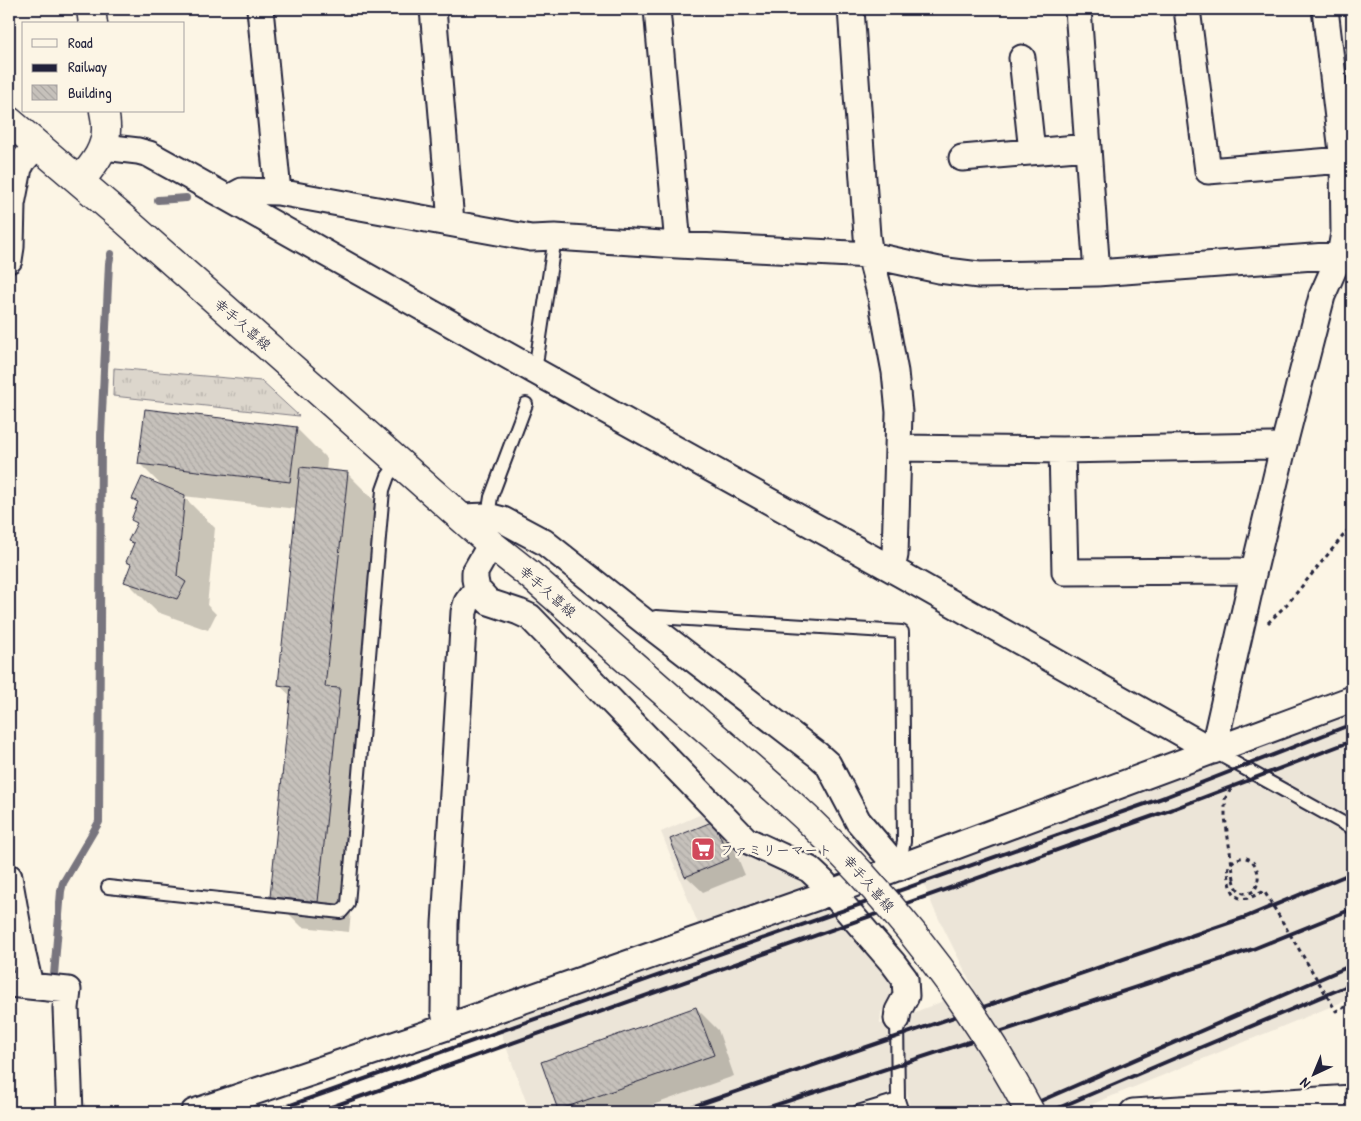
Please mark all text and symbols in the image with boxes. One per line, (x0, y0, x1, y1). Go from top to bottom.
legend (22, 22, 185, 112)
text: Road (68, 32, 93, 53)
text: Railway (68, 56, 107, 77)
text: Building (68, 82, 112, 103)
street label: 幸手久喜線 (210, 294, 276, 354)
street label: 幸手久喜線 (515, 561, 581, 621)
supermarket icon: ファミリーマート (690, 836, 716, 862)
place label: ファミリーマート (720, 840, 832, 859)
street label: 幸手久喜線 (839, 850, 899, 916)
north arrow (1288, 1048, 1338, 1098)
text: N (1295, 1074, 1314, 1093)

